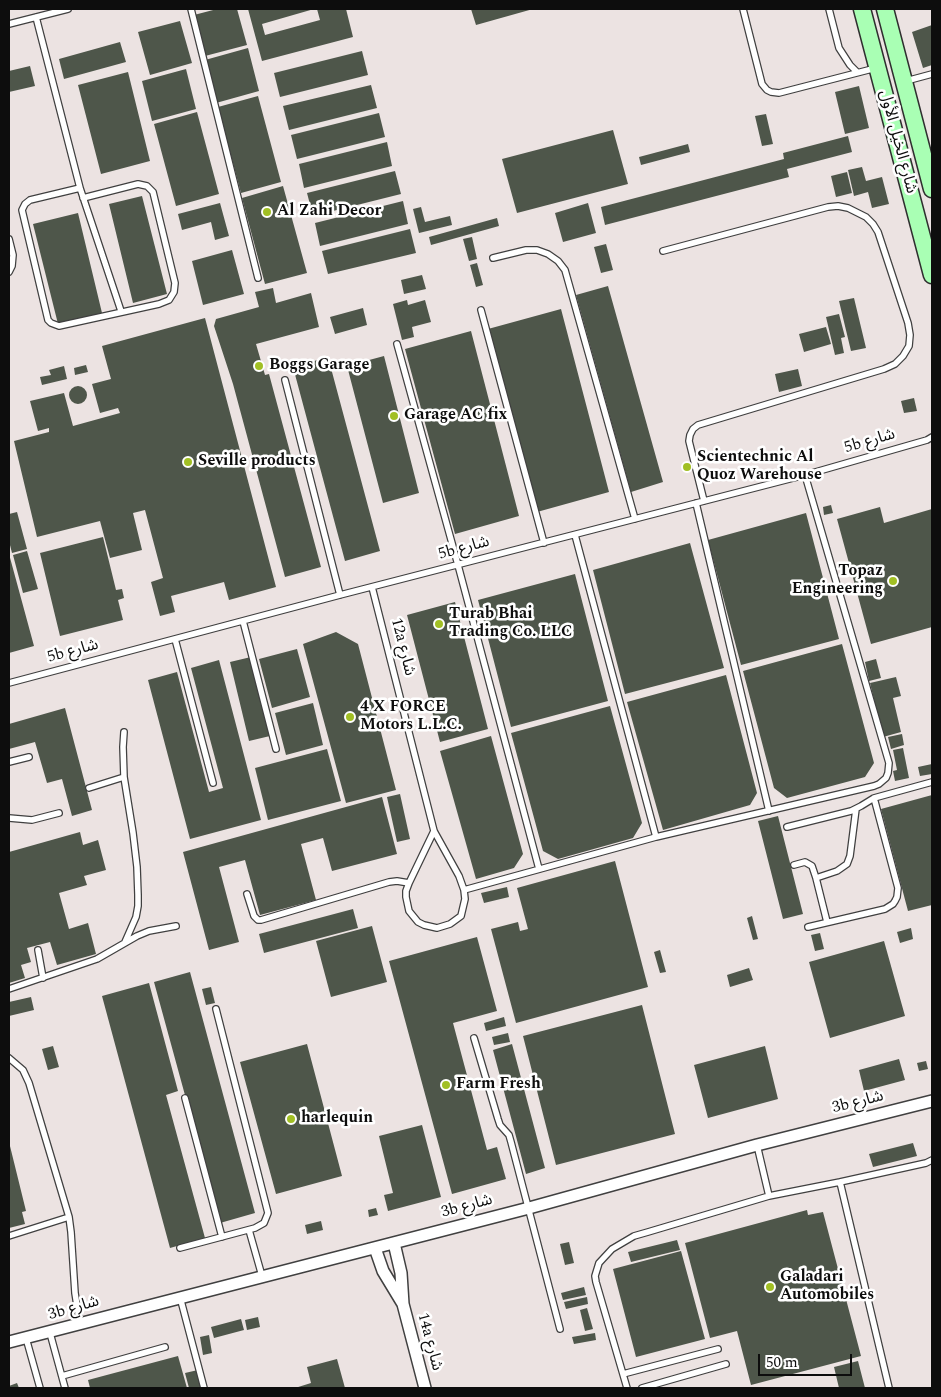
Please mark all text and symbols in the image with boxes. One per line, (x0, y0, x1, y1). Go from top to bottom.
street label: شارع الخيل الأول (874, 88, 920, 196)
place label: Al Zahi Decor (277, 202, 381, 222)
marker: Al Zahi Decor (261, 206, 273, 218)
place label: Boggs Garage (269, 356, 369, 376)
marker: Boggs Garage (253, 360, 265, 372)
place label: Garage AC fix (404, 406, 507, 426)
marker: Garage AC fix (388, 410, 400, 422)
street label: 5b شارع (842, 426, 898, 458)
place label: Scientechnic Al Quoz Warehouse (697, 448, 822, 486)
place label: Seville products (198, 452, 316, 472)
marker: Seville products (182, 456, 194, 468)
marker: Scientechnic Al Quoz Warehouse (681, 461, 693, 473)
street label: 5b شارع (436, 533, 492, 565)
place label: Topaz Engineering (792, 562, 883, 600)
marker: Topaz Engineering (887, 575, 899, 587)
place label: Turab Bhai Trading Co. LLC (449, 605, 572, 643)
street label: 12a شارع (386, 616, 418, 678)
marker: Turab Bhai Trading Co. LLC (433, 618, 445, 630)
street label: 5b شارع (45, 636, 101, 668)
place label: 4 X FORCE Motors L.L.C. (360, 698, 462, 736)
marker: 4 X FORCE Motors L.L.C. (344, 711, 356, 723)
place label: Farm Fresh (456, 1075, 541, 1095)
marker: Farm Fresh (440, 1079, 452, 1091)
street label: 3b شارع (830, 1087, 886, 1119)
place label: harlequin (301, 1109, 373, 1129)
marker: harlequin (285, 1113, 297, 1125)
street label: 3b شارع (439, 1191, 495, 1223)
place label: Galadari Automobiles (780, 1268, 874, 1306)
marker: Galadari Automobiles (764, 1281, 776, 1293)
street label: 3b شارع (46, 1293, 102, 1325)
street label: 14a شارع (412, 1311, 446, 1373)
scale bar (761, 1344, 855, 1376)
text: 50 m (766, 1351, 798, 1374)

